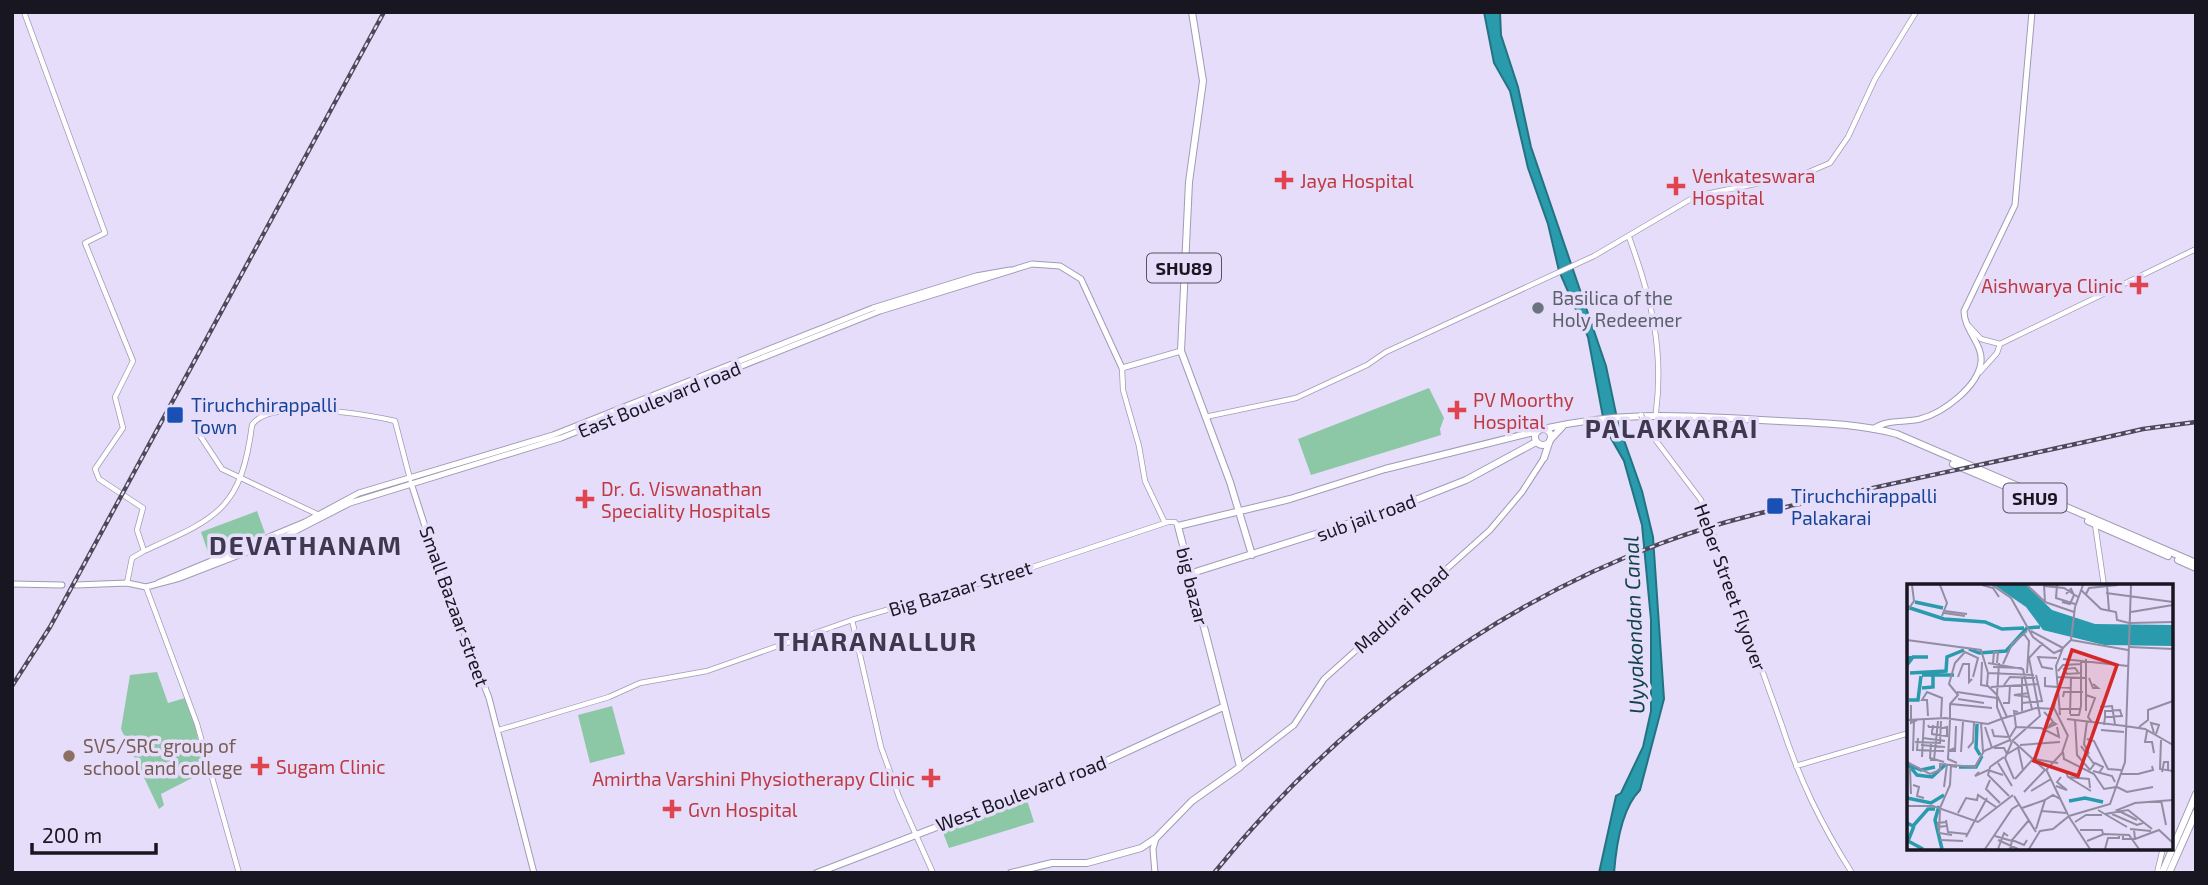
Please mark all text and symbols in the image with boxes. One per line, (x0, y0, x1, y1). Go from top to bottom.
place label: Venkateswara Hospital (1692, 164, 1815, 209)
place label: Jaya Hospital (1300, 169, 1414, 192)
marker: Jaya Hospital (1274, 170, 1294, 190)
marker: Venkateswara Hospital (1666, 176, 1686, 196)
road number: SHU89 (1147, 254, 1221, 282)
place label: Aishwarya Clinic (1981, 274, 2123, 297)
marker: Aishwarya Clinic (2129, 275, 2149, 295)
place label: Basilica of the Holy Redeemer (1552, 286, 1683, 331)
marker: Basilica of the Holy Redeemer (1530, 300, 1546, 316)
street label: East Boulevard road (574, 356, 744, 442)
place label: PV Moorthy Hospital (1473, 388, 1574, 433)
place label: Tiruchchirappalli Town (191, 393, 337, 438)
marker: PV Moorthy Hospital (1447, 400, 1467, 420)
marker: Tiruchchirappalli Town (165, 405, 185, 425)
district label: PALAKKARAI (1585, 412, 1759, 443)
place label: Dr. G. Viswanathan Speciality Hospitals (601, 477, 771, 522)
place label: Tiruchchirappalli Palakarai (1791, 484, 1937, 529)
road number: SHU9 (2004, 484, 2066, 512)
street label: sub jail road (1313, 488, 1419, 546)
marker: Dr. G. Viswanathan Speciality Hospitals (575, 489, 595, 509)
marker: Tiruchchirappalli Palakarai (1765, 496, 1785, 516)
street label: Heber Street Flyover (1690, 500, 1772, 674)
street label: Small Bazaar street (415, 523, 495, 689)
district label: DEVATHANAM (209, 529, 403, 560)
water label: Uyyakondan Canal (1617, 535, 1650, 715)
street label: big bazar (1172, 545, 1214, 628)
street label: Big Bazaar Street (886, 555, 1034, 621)
street label: Madurai Road (1349, 560, 1453, 658)
inset map (1907, 584, 2173, 850)
district label: THARANALLUR (774, 625, 978, 656)
place label: SVS/SRC group of school and college (83, 734, 243, 779)
marker: SVS/SRC group of school and college (61, 748, 77, 764)
street label: West Boulevard road (933, 750, 1109, 836)
place label: Sugam Clinic (276, 755, 386, 778)
marker: Sugam Clinic (250, 756, 270, 776)
place label: Amirtha Varshini Physiotherapy Clinic (592, 767, 915, 790)
marker: Amirtha Varshini Physiotherapy Clinic (921, 768, 941, 788)
place label: Gvn Hospital (688, 798, 798, 821)
marker: Gvn Hospital (662, 799, 682, 819)
scale bar (32, 812, 156, 856)
text: 200 m (42, 822, 102, 847)

